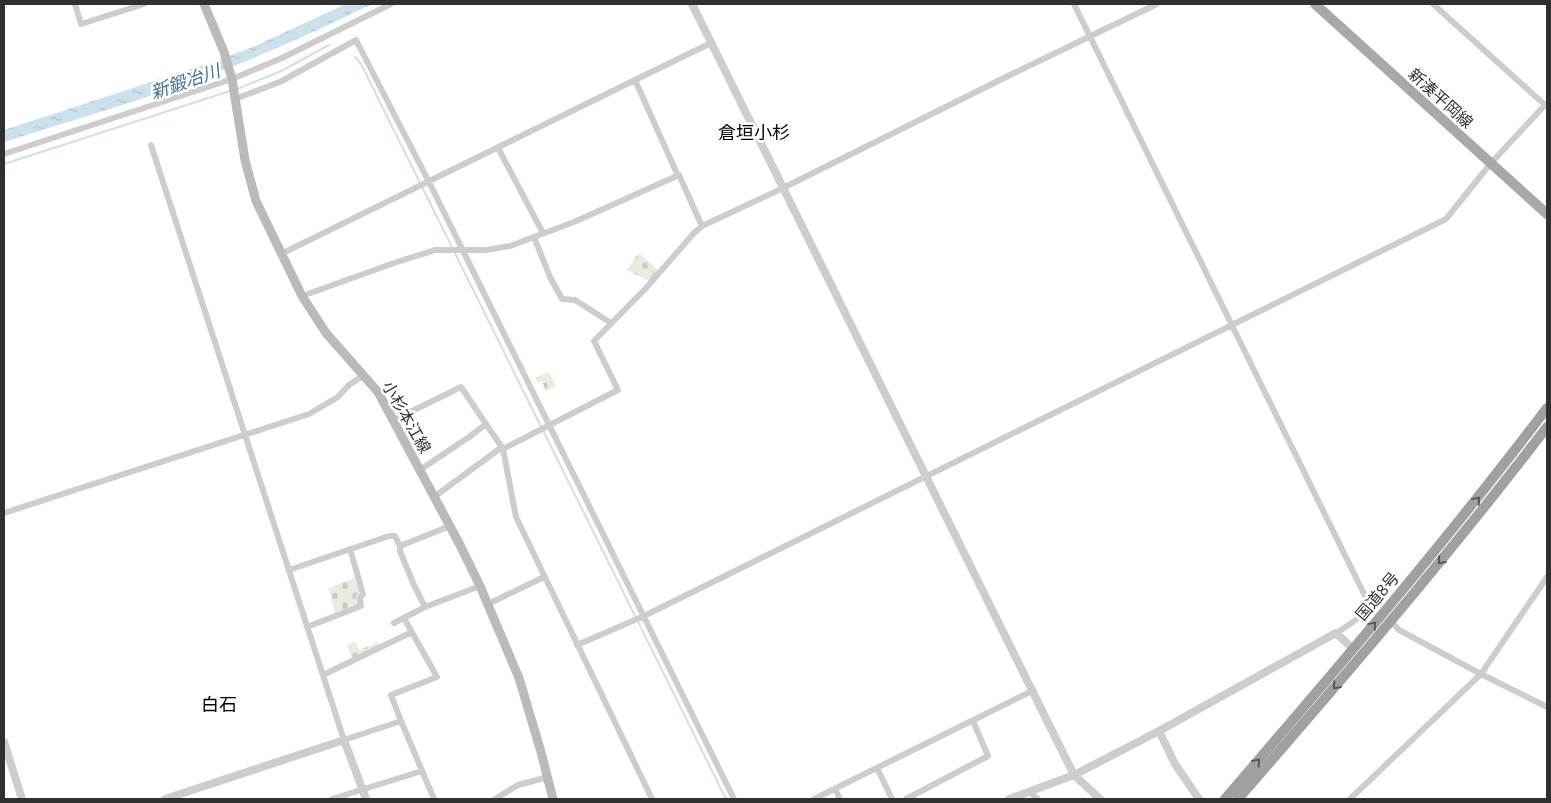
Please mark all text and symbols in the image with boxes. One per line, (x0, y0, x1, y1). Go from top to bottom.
water label: 新鍛冶川 (147, 57, 225, 104)
street label: 新湊平岡線 (1404, 63, 1478, 133)
district label: 倉垣小杉 (718, 120, 790, 144)
street label: 小杉本江線 (377, 377, 437, 457)
one-way arrow (1471, 496, 1480, 505)
one-way arrow (1438, 555, 1446, 564)
street label: 国道8号 (1350, 567, 1404, 625)
one-way arrow (1367, 621, 1376, 630)
one-way arrow (1333, 680, 1342, 689)
district label: 白石 (201, 692, 237, 716)
one-way arrow (1251, 759, 1260, 768)

